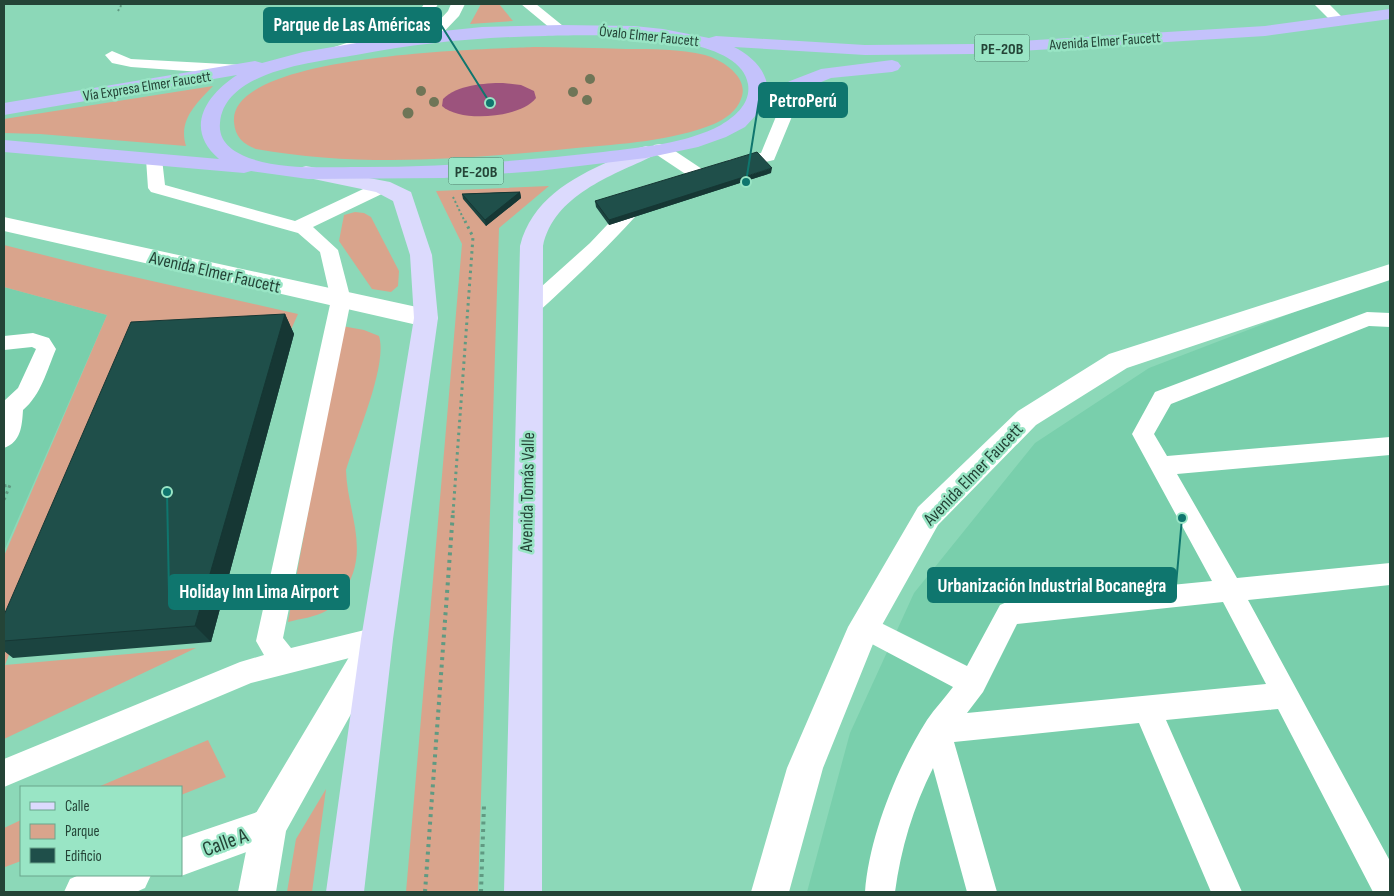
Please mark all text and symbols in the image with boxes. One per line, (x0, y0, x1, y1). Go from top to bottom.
callout: Parque de Las Américas (264, 8, 441, 42)
text: Parque de Las Américas (273, 14, 431, 37)
street label: Óvalo Elmer Faucett (598, 22, 700, 51)
street label: Avenida Elmer Faucett (1048, 28, 1162, 55)
road number: PE-20B (974, 34, 1030, 62)
street label: Vía Expresa Elmer Faucett (82, 67, 213, 106)
callout: PetroPerú (759, 83, 847, 117)
text: PetroPerú (769, 90, 837, 113)
road number: PE-20B (448, 158, 504, 185)
street label: Avenida Elmer Faucett (146, 247, 283, 298)
street label: Avenida Elmer Faucett (919, 419, 1028, 530)
street label: Avenida Tomás Valle (516, 432, 539, 553)
callout: Urbanización Industrial Bocanegra (928, 568, 1176, 602)
callout: Holiday Inn Lima Airport (169, 575, 349, 609)
text: Urbanización Industrial Bocanegra (938, 575, 1166, 598)
text: Holiday Inn Lima Airport (179, 581, 339, 604)
legend (20, 786, 182, 876)
text: Calle (65, 797, 89, 816)
text: Parque (65, 822, 100, 841)
street label: Calle A (199, 822, 252, 862)
text: Edificio (65, 847, 102, 866)

